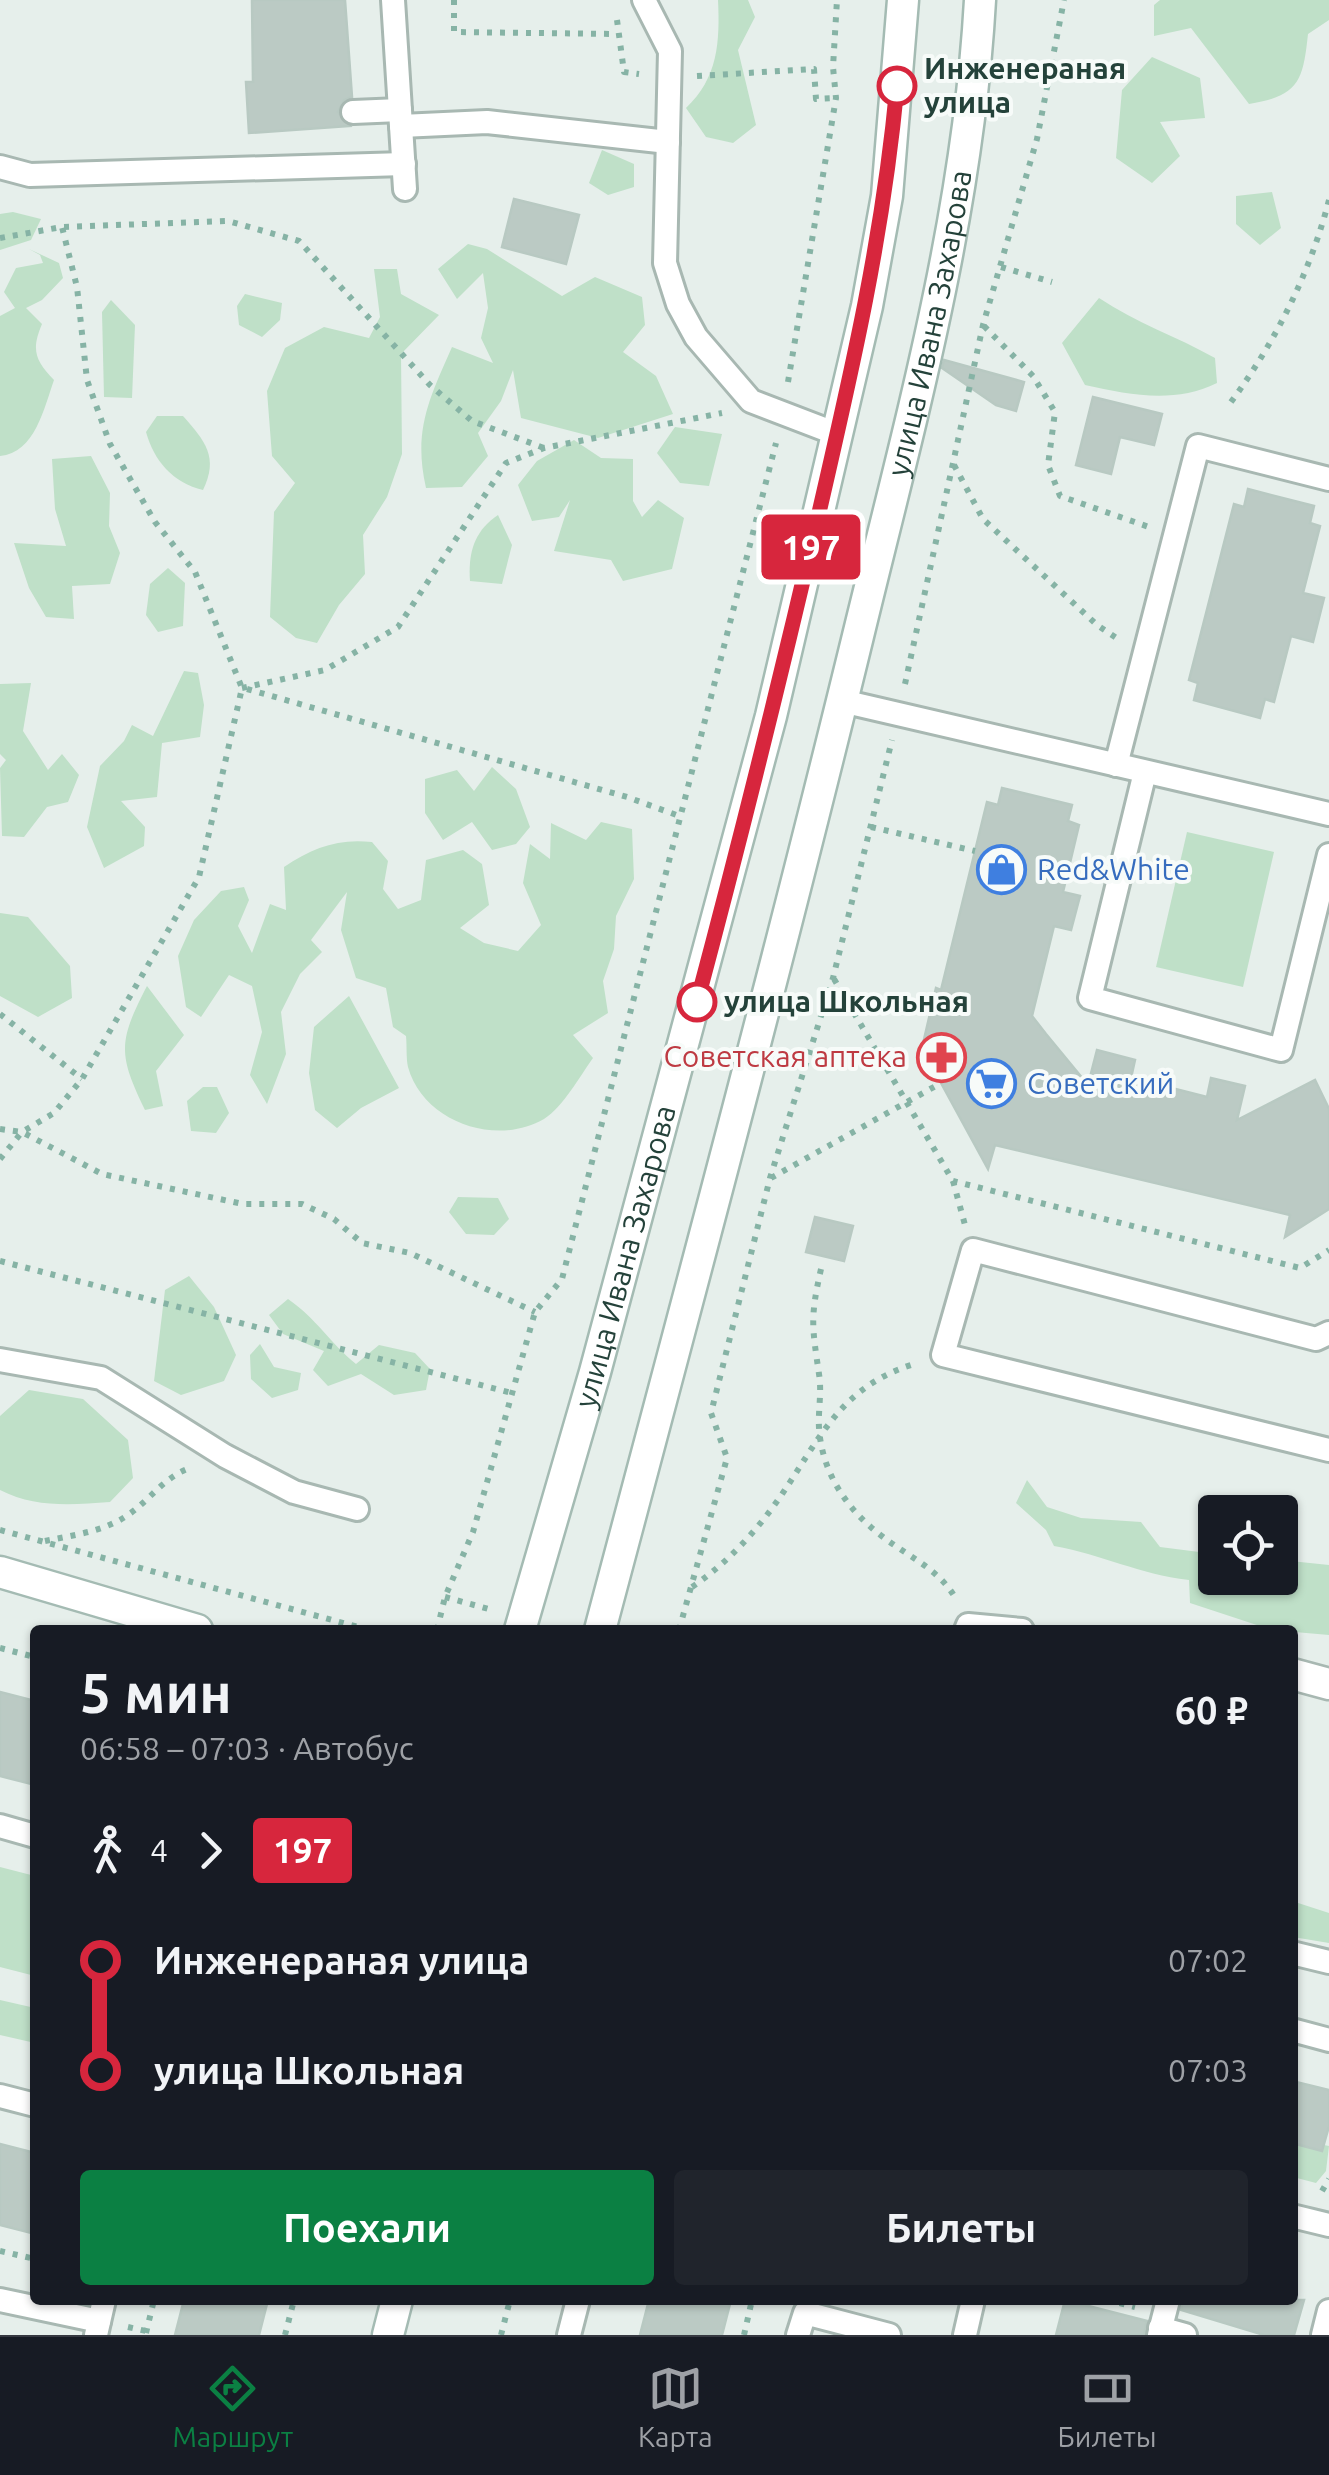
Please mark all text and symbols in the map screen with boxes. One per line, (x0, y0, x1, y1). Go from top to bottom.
place label: Инженераная улица (924, 51, 1126, 119)
marker: Инженераная улица (878, 67, 916, 105)
street label: улица Ивана Захарова (880, 168, 977, 480)
line badge: 197 (754, 514, 868, 580)
text: 197 (781, 527, 841, 567)
shop icon: Red&White (976, 844, 1028, 896)
place label: Red&White (1037, 852, 1190, 886)
marker: улица Школьная (678, 983, 716, 1021)
place label: улица Школьная (724, 984, 969, 1018)
pharmacy icon: Советская аптека (916, 1031, 968, 1083)
place label: Советская аптека (663, 1039, 907, 1073)
supermarket icon: Советский (966, 1058, 1018, 1110)
place label: Советский (1027, 1066, 1174, 1100)
street label: улица Ивана Захарова (567, 1101, 682, 1412)
map controls (1198, 1495, 1298, 1595)
button: locate (1198, 1495, 1298, 1595)
text: 5 мин (80, 1662, 232, 1723)
text: 60 ₽ (1175, 1689, 1248, 1731)
text: 06:58 – 07:03 · Автобус (80, 1730, 414, 1766)
icon: walk (80, 1823, 135, 1878)
icon: forward (183, 1823, 238, 1878)
text: 197 (273, 1830, 332, 1870)
text: 4 (150, 1832, 168, 1868)
text: Инженераная улица (154, 1939, 529, 1981)
text: 07:02 (1168, 1942, 1248, 1978)
text: улица Школьная (154, 2049, 464, 2091)
text: 07:03 (1168, 2052, 1248, 2088)
button: Поехали (80, 2170, 654, 2285)
button: Билеты (674, 2170, 1248, 2285)
tab: Маршрут (172, 2361, 293, 2452)
tab: Карта (638, 2361, 713, 2452)
tab: Билеты (1058, 2361, 1157, 2452)

